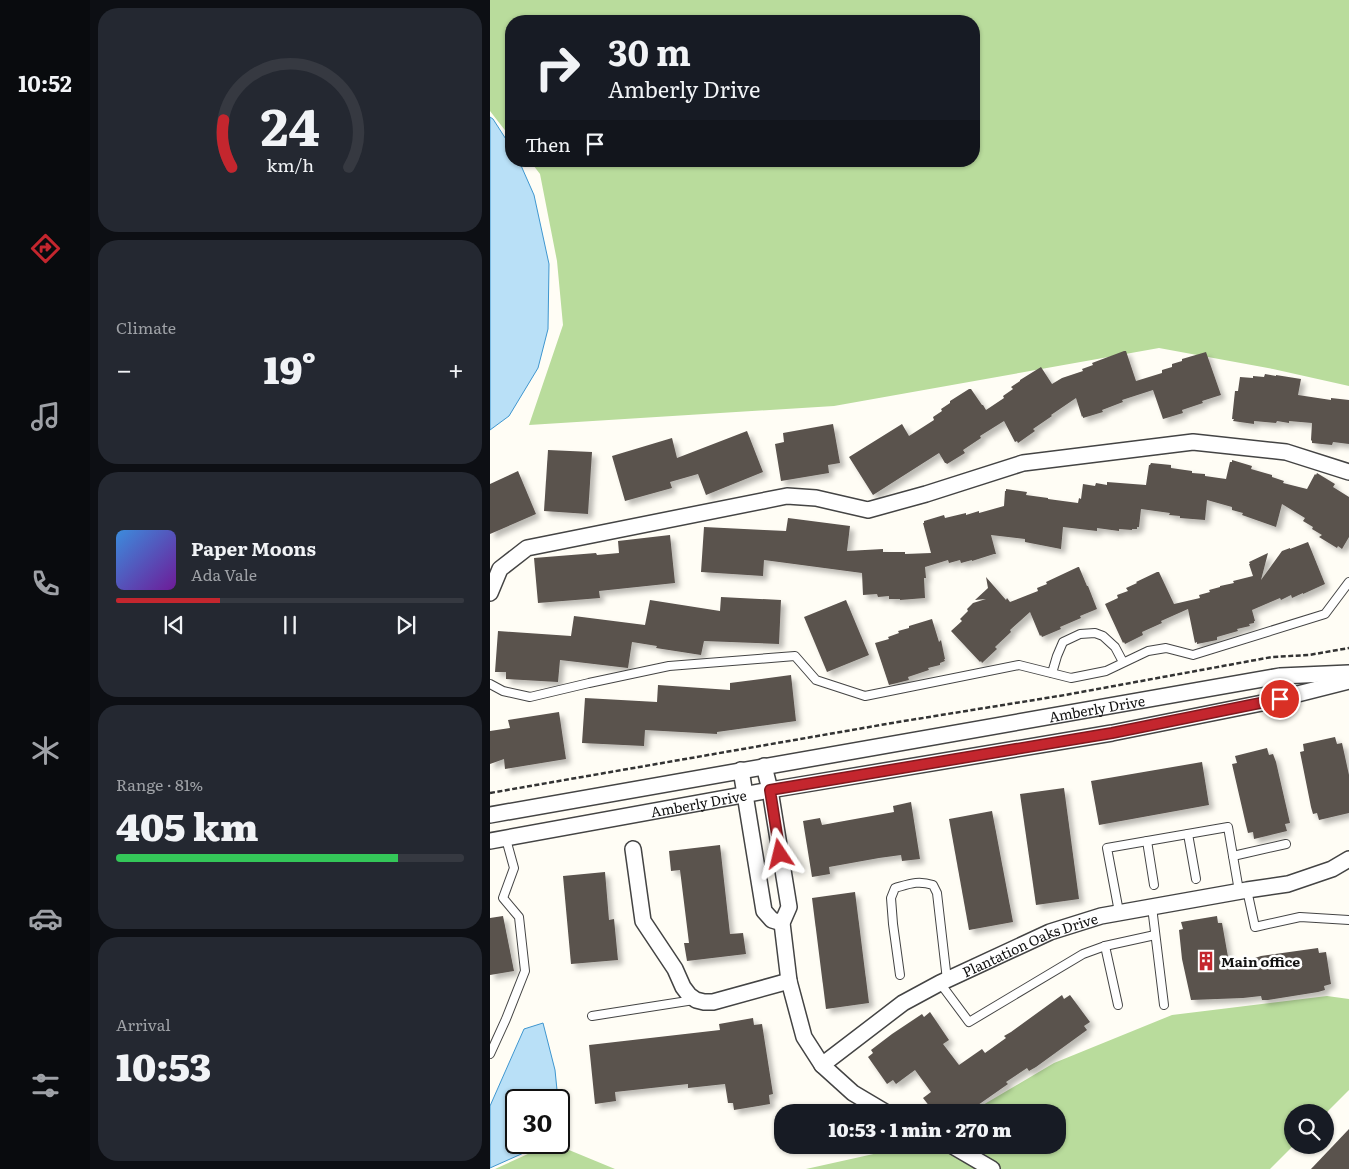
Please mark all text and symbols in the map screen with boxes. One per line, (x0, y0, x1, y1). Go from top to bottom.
text: 30 m (608, 25, 691, 77)
icon: right (525, 35, 590, 100)
text: 10:52 (18, 66, 72, 99)
text: Amberly Drive (608, 72, 760, 105)
text: 24 (260, 85, 320, 162)
text: Then (525, 130, 571, 158)
icon: arrive (581, 130, 609, 158)
text: km/h (266, 151, 314, 178)
icon: directions (28, 231, 63, 266)
text: Climate (116, 315, 176, 339)
text: 19° (264, 339, 316, 396)
text: − (116, 347, 132, 389)
text: + (448, 347, 464, 389)
icon: music (28, 399, 63, 434)
text: Paper Moons (191, 534, 316, 562)
text: Ada Vale (191, 562, 257, 586)
icon: phone (28, 566, 63, 601)
icon: previous (160, 611, 188, 639)
icon: pause (276, 611, 304, 639)
icon: next (392, 611, 420, 639)
pin (1259, 678, 1301, 720)
icon: arrive (1266, 685, 1294, 713)
street label: Amberly Drive (1047, 690, 1146, 727)
icon: climate (28, 733, 63, 768)
text: Range · 81% (116, 772, 203, 796)
street label: Amberly Drive (649, 784, 748, 822)
text: 405 km (116, 796, 258, 853)
position arrow (753, 827, 805, 879)
icon: car (28, 901, 63, 936)
street label: Plantation Oaks Drive (959, 908, 1100, 981)
building icon: Main office (1195, 950, 1217, 972)
place label: Main office (1221, 951, 1300, 971)
text: Arrival (116, 1012, 171, 1036)
text: 10:53 (116, 1036, 211, 1093)
icon: filters (28, 1068, 63, 1103)
speed limit sign: 30 (505, 1089, 570, 1154)
map controls (1284, 1104, 1334, 1154)
button: search (1284, 1104, 1334, 1154)
text: 10:53 · 1 min · 270 m (828, 1115, 1012, 1143)

